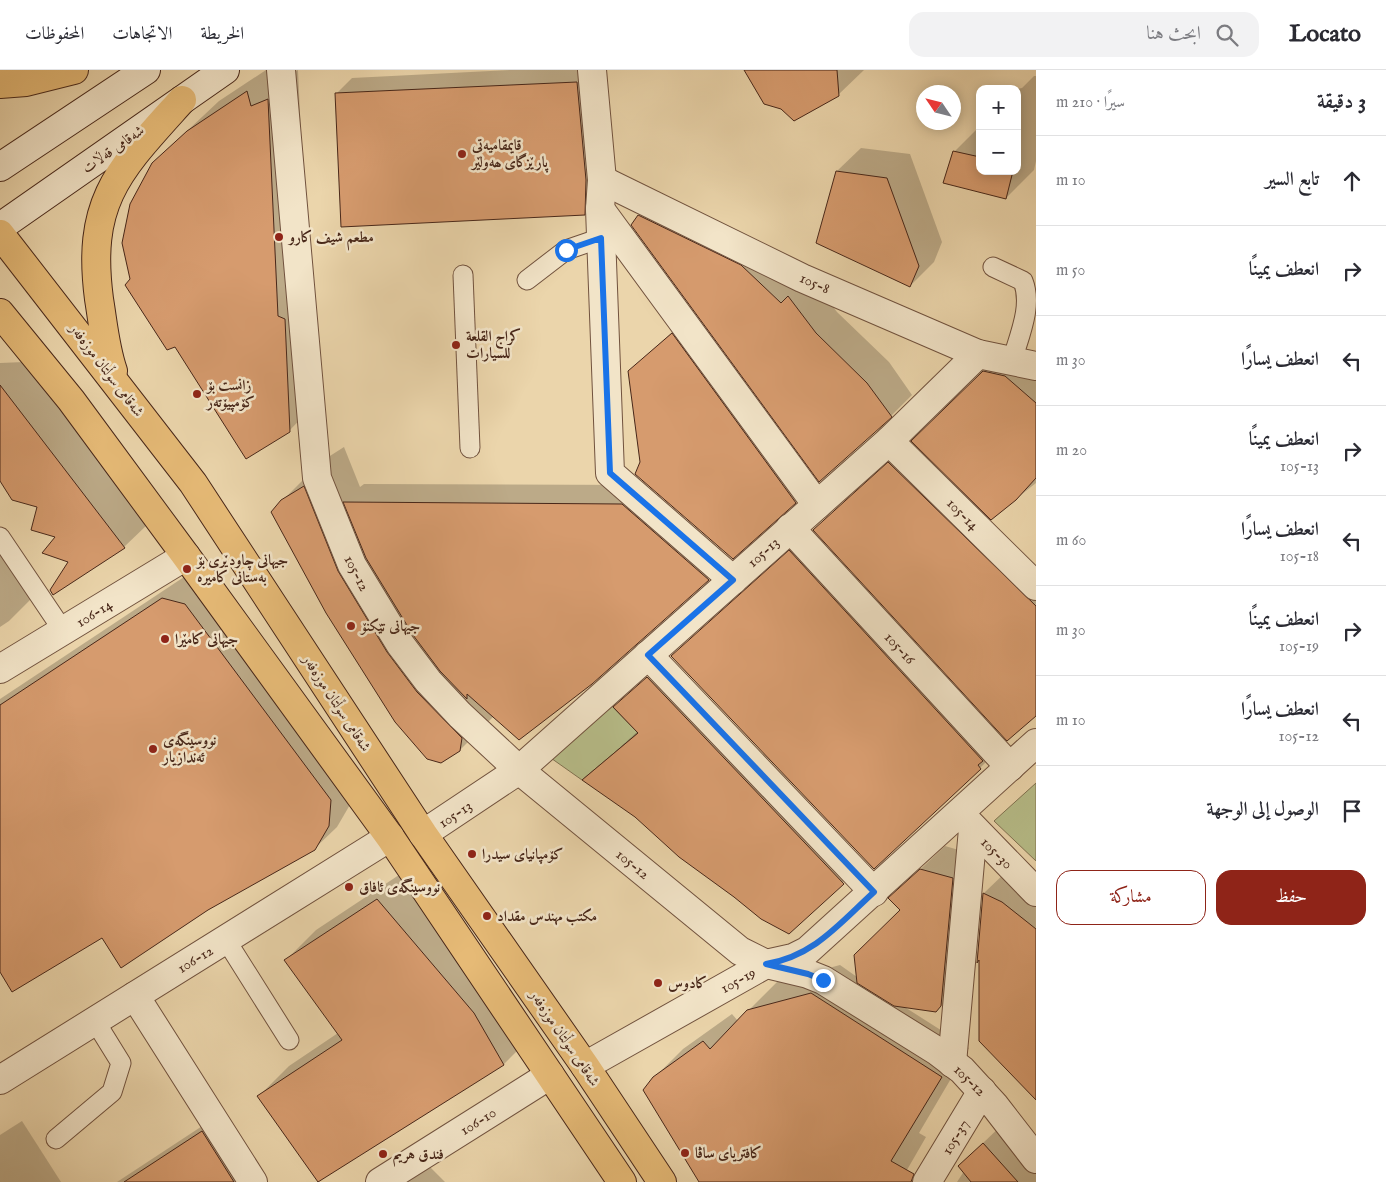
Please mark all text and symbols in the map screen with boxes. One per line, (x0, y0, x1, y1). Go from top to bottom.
search box (909, 12, 1259, 57)
text: Locato (1289, 19, 1361, 50)
icon: search (1213, 21, 1241, 49)
text: ابحث هنا (1146, 22, 1201, 46)
text: المحفوظات (25, 23, 84, 46)
text: الاتجاهات (112, 23, 172, 46)
text: الخريطة (200, 23, 244, 46)
north arrow (916, 85, 961, 130)
map controls (976, 85, 1021, 175)
button: + (976, 85, 1021, 130)
text: 3 دقيقة (1317, 89, 1366, 116)
text: سيرًا · 210 m (1056, 93, 1125, 113)
street label: شەقامی قەڵات (78, 121, 148, 178)
button: − (976, 130, 1021, 175)
place label: قایمقامیەتی پارێزگای ھەولێر (470, 136, 549, 173)
marker: قایمقامیەتی پارێزگای ھەولێر (456, 148, 468, 160)
icon: ahead (1338, 167, 1366, 195)
text: تابع السير (1265, 168, 1319, 192)
text: 10 m (1056, 171, 1086, 191)
place label: مطعم شيف كارو (287, 228, 374, 251)
marker: مطعم شيف كارو (273, 231, 285, 243)
route start (555, 239, 578, 262)
icon: right (1338, 257, 1366, 285)
text: انعطف يمينًا (1249, 258, 1319, 282)
text: 50 m (1056, 261, 1085, 281)
street label: 105-8 (797, 268, 833, 299)
street label: شەقامی سوڵتان موزەفەر (64, 318, 149, 421)
place label: كراج القلعة للسيارات (466, 327, 521, 363)
marker: كراج القلعة للسيارات (450, 339, 462, 351)
icon: left (1338, 347, 1366, 375)
text: انعطف يسارًا (1241, 348, 1319, 372)
text: 30 m (1056, 351, 1086, 371)
place label: زانست بۆ کۆمپیۆتەر (205, 376, 255, 412)
marker: زانست بۆ کۆمپیۆتەر (191, 388, 203, 400)
text: انعطف يمينًا (1249, 428, 1319, 452)
icon: right (1338, 437, 1366, 465)
text: 20 m (1056, 441, 1087, 461)
text: 105-13 (1280, 457, 1319, 477)
street label: 105-14 (942, 494, 983, 535)
text: انعطف يسارًا (1241, 518, 1319, 542)
icon: left (1338, 527, 1366, 555)
text: 60 m (1056, 531, 1086, 551)
street label: 105-13 (743, 533, 783, 572)
text: 105-18 (1280, 547, 1319, 567)
place label: جیهانی چاودێری بۆ به‌ستانی كامیره (195, 551, 289, 587)
street label: 105-12 (339, 552, 374, 594)
marker: جیهانی چاودێری بۆ به‌ستانی كامیره (181, 563, 193, 575)
street label: 106-14 (73, 595, 116, 632)
text: انعطف يمينًا (1249, 608, 1319, 632)
place label: جیهانی تێکنۆ (359, 617, 421, 636)
icon: right (1338, 617, 1366, 645)
marker: جیهانی تێکنۆ (345, 620, 357, 632)
text: 30 m (1056, 621, 1086, 641)
street label: 105-16 (880, 628, 920, 669)
place label: جیهانی کامێرا (175, 630, 239, 649)
marker: جیهانی کامێرا (159, 633, 171, 645)
text: 105-19 (1279, 637, 1319, 657)
street label: شەقامی سوڵتان موزەفەر (297, 649, 376, 755)
text: انعطف يسارًا (1241, 698, 1319, 722)
icon: left (1338, 707, 1366, 735)
text: 10 m (1056, 711, 1086, 731)
text: 105-12 (1279, 727, 1319, 747)
place label: نووسینگەی ئەندازیار (161, 730, 216, 767)
marker: نووسینگەی ئەندازیار (147, 743, 159, 755)
street label: 105-13 (435, 796, 476, 832)
icon: arrive (1338, 797, 1366, 825)
text: الوصول إلى الوجهة (1207, 798, 1319, 822)
street label: 105-30 (976, 833, 1017, 874)
place label: کۆمپانیای سیدرا (482, 845, 563, 864)
street label: 105-12 (612, 845, 653, 884)
marker: کۆمپانیای سیدرا (466, 848, 478, 860)
button: مشاركة (1056, 870, 1206, 925)
button: حفظ (1216, 870, 1366, 925)
place label: نووسینگەی ئافاق (359, 877, 440, 897)
marker: نووسینگەی ئافاق (343, 881, 355, 893)
place label: مكتب مهندس مقداد (497, 907, 597, 926)
marker: مكتب مهندس مقداد (481, 910, 493, 922)
street label: 106-12 (174, 941, 217, 978)
street label: 105-19 (717, 963, 759, 998)
route end (812, 969, 835, 992)
place label: کادوس (668, 974, 707, 993)
marker: کادوس (652, 977, 664, 989)
street label: شەقامی سوڵتان موزەفەر (524, 984, 605, 1090)
street label: 105-12 (949, 1060, 990, 1100)
street label: 106-10 (457, 1103, 500, 1140)
street label: 105-37 (938, 1116, 973, 1158)
place label: کافتریای ساڤا (695, 1144, 762, 1163)
place label: فندق هريم (393, 1145, 444, 1167)
marker: کافتریای ساڤا (679, 1147, 691, 1159)
marker: فندق هريم (377, 1148, 389, 1160)

